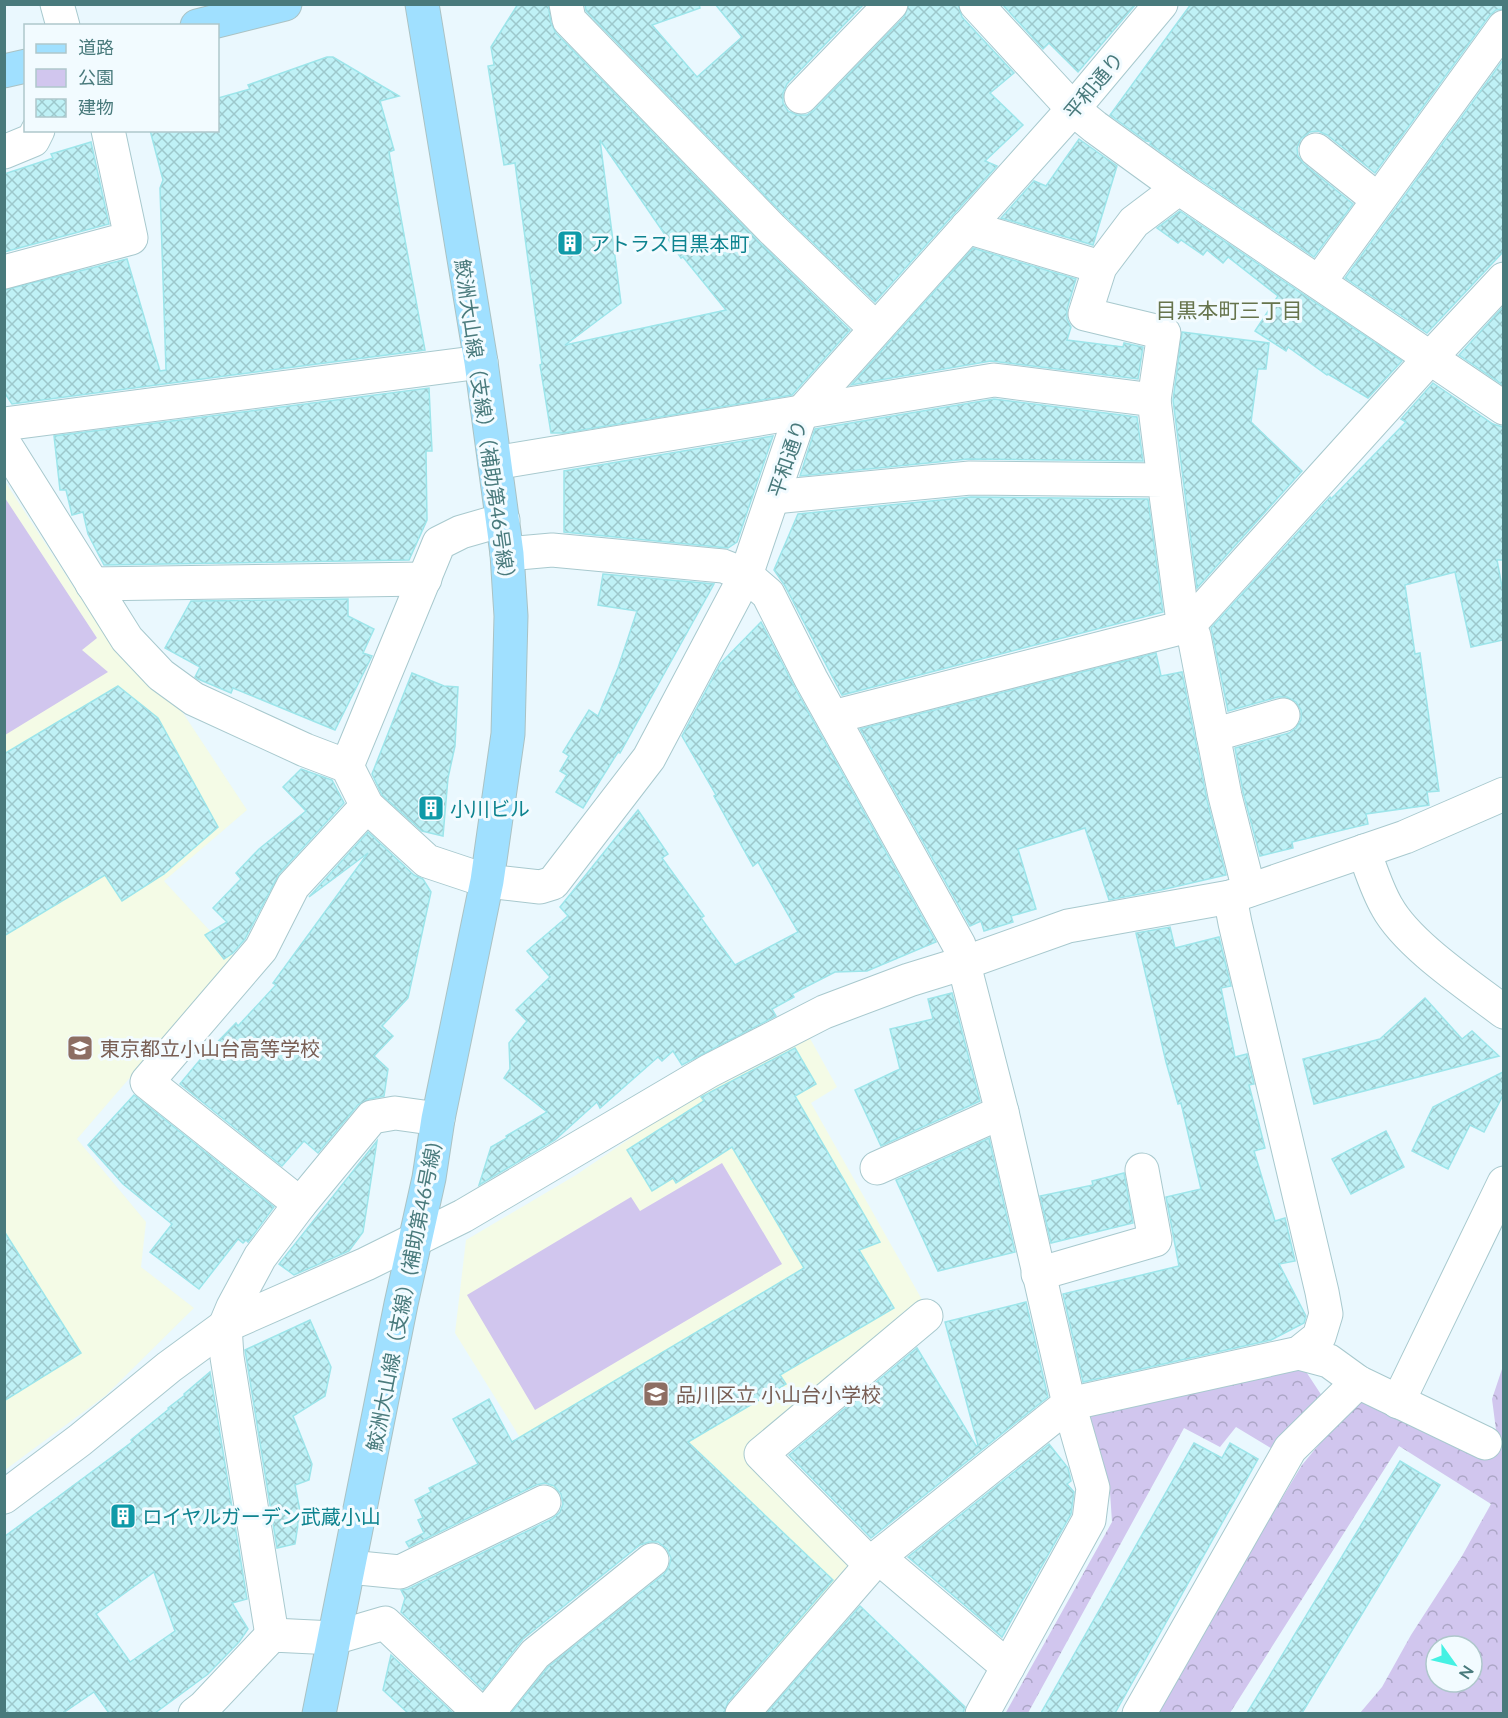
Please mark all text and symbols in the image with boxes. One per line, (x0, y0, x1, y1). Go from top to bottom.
legend (24, 24, 219, 132)
text: 道路 (78, 36, 114, 58)
street label: 平和通り (1058, 47, 1128, 123)
text: 公園 (78, 66, 114, 88)
text: 建物 (78, 96, 114, 118)
building icon: アトラス目黒本町 (555, 228, 585, 258)
place label: アトラス目黒本町 (590, 231, 750, 255)
street label: 鮫洲大山線（支線）（補助第46号線） (451, 257, 521, 591)
district label: 目黒本町三丁目 (1156, 297, 1303, 322)
street label: 平和通り (763, 416, 811, 500)
building icon: 小川ビル (416, 793, 446, 823)
place label: 小川ビル (450, 796, 530, 820)
school or university icon: 東京都立小山台高等学校 (65, 1033, 95, 1063)
place label: 東京都立小山台高等学校 (100, 1036, 320, 1060)
street label: 鮫洲大山線（支線）(補助第46号線) (361, 1141, 445, 1453)
school or university icon: 品川区立 小山台小学校 (641, 1379, 671, 1409)
place label: 品川区立 小山台小学校 (676, 1382, 881, 1406)
building icon: ロイヤルガーデン武蔵小山 (108, 1501, 138, 1531)
place label: ロイヤルガーデン武蔵小山 (142, 1504, 381, 1528)
north arrow (1424, 1634, 1484, 1694)
text: N (1456, 1662, 1478, 1683)

